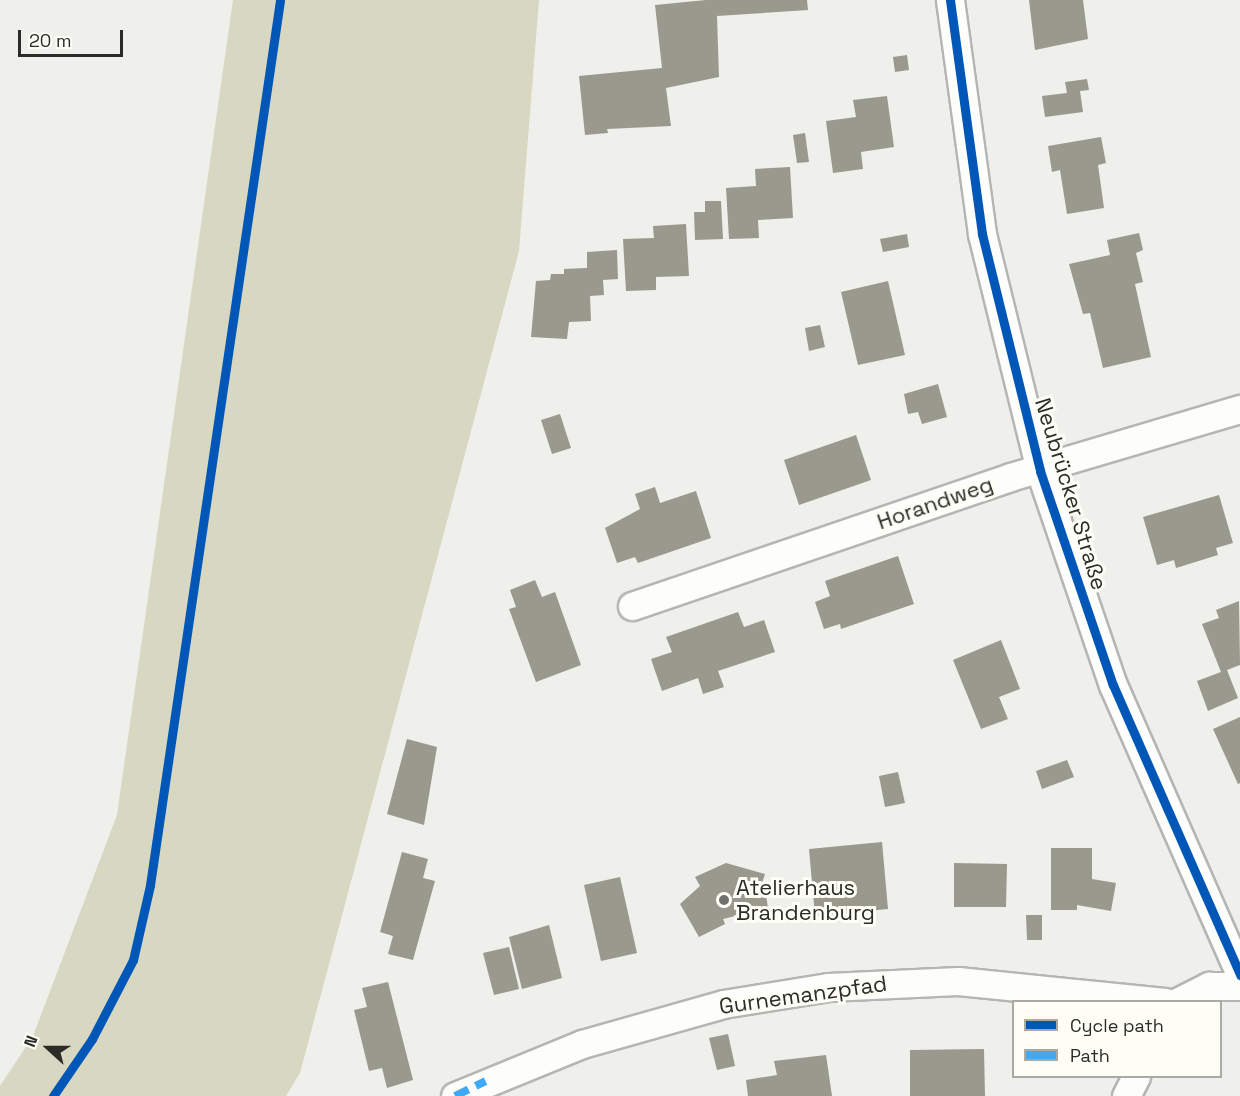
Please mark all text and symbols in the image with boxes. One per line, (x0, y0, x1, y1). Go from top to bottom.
scale bar (21, 18, 126, 56)
text: 20 m (29, 29, 72, 52)
street label: Neubrücker Straße (1029, 395, 1113, 593)
street label: Horandweg (874, 471, 996, 535)
place label: Atelierhaus Brandenburg (736, 874, 875, 926)
marker: Atelierhaus Brandenburg (717, 893, 731, 907)
street label: Gurnemanzpfad (717, 970, 889, 1020)
legend (1012, 1000, 1222, 1078)
text: Cycle path (1070, 1014, 1164, 1037)
north arrow (18, 1018, 78, 1078)
text: N (19, 1033, 42, 1050)
text: Path (1070, 1044, 1110, 1067)

